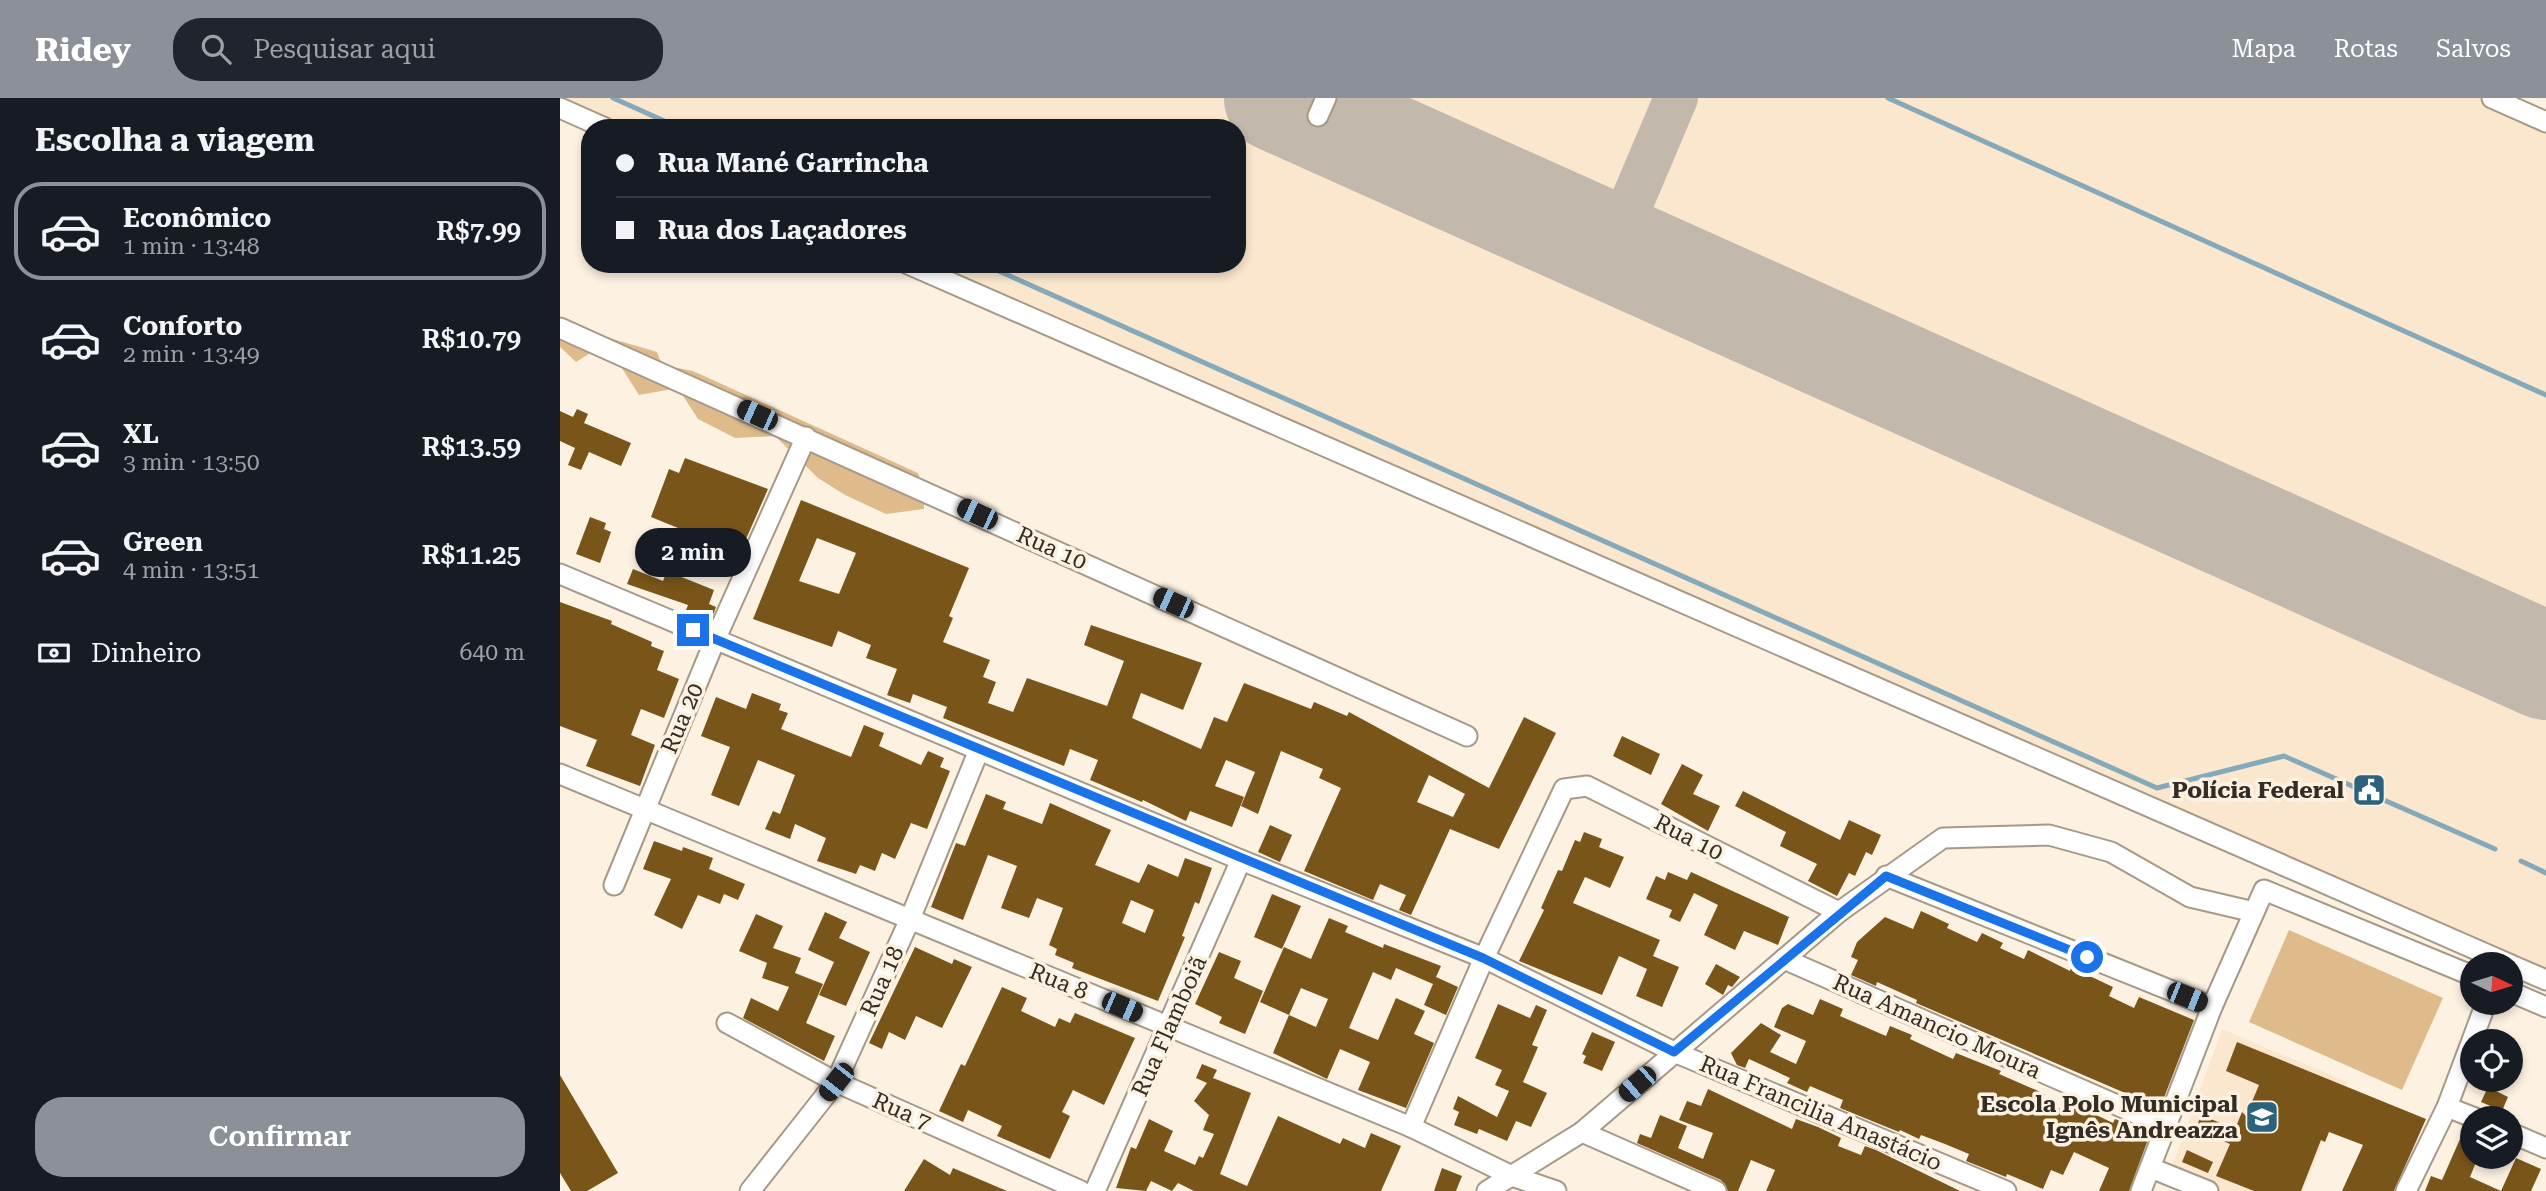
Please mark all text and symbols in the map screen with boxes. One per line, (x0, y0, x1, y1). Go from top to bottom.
search box (173, 18, 663, 81)
text: Ridey (35, 30, 131, 69)
icon: search (197, 30, 235, 68)
text: Pesquisar aqui (253, 34, 435, 64)
text: Mapa (2232, 35, 2296, 63)
text: Rotas (2334, 35, 2398, 63)
text: Salvos (2436, 35, 2511, 63)
text: Escolha a viagem (35, 121, 315, 159)
text: Rua Mané Garrincha (658, 148, 929, 178)
icon: car (39, 200, 102, 263)
text: Econômico (123, 203, 271, 233)
text: Rua dos Laçadores (658, 215, 907, 245)
text: R$7.99 (436, 216, 521, 246)
text: 1 min · 13:48 (123, 233, 260, 260)
icon: car (39, 308, 102, 371)
text: Conforto (123, 311, 242, 341)
text: R$10.79 (422, 324, 521, 354)
text: 2 min · 13:49 (123, 341, 260, 368)
car (734, 397, 781, 433)
icon: car (39, 416, 102, 479)
text: XL (123, 419, 159, 449)
text: R$13.59 (422, 432, 521, 462)
text: 3 min · 13:50 (123, 449, 260, 476)
car (954, 496, 1001, 532)
street label: Rua 10 (1013, 521, 1091, 576)
icon: car (39, 524, 102, 587)
text: Green (123, 527, 203, 557)
callout: 2 min (635, 528, 751, 578)
text: 2 min (661, 539, 725, 566)
text: R$11.25 (422, 540, 521, 570)
text: 4 min · 13:51 (123, 557, 260, 584)
car (1150, 585, 1197, 621)
route end (677, 614, 709, 646)
icon: cash (35, 634, 73, 672)
text: Dinheiro (91, 638, 202, 668)
text: 640 m (460, 639, 525, 666)
street label: Rua 20 (656, 679, 709, 758)
public building icon: Polícia Federal (2350, 771, 2388, 809)
place label: Polícia Federal (2172, 777, 2344, 804)
street label: Rua 10 (1650, 809, 1728, 866)
route start (2071, 941, 2103, 973)
street label: Rua 18 (855, 942, 910, 1020)
street label: Rua Flamboiã (1126, 951, 1213, 1101)
north arrow (2460, 952, 2524, 1015)
map controls (2460, 952, 2523, 1169)
street label: Rua 8 (1025, 958, 1092, 1005)
street label: Rua Amancio Moura (1829, 968, 2045, 1085)
car (2164, 979, 2211, 1015)
car (1099, 989, 1146, 1025)
button: locate (2460, 1029, 2523, 1092)
street label: Rua Francilia Anastácio (1696, 1050, 1946, 1177)
car (815, 1059, 858, 1105)
car (1615, 1062, 1660, 1106)
street label: Rua 7 (868, 1087, 935, 1136)
place label: Escola Polo Municipal Ignês Andreazza (1980, 1091, 2238, 1144)
button: Confirmar (35, 1097, 525, 1177)
school or university icon: Escola Polo Municipal Ignês Andreazza (2243, 1098, 2281, 1136)
button: layers (2460, 1106, 2523, 1169)

